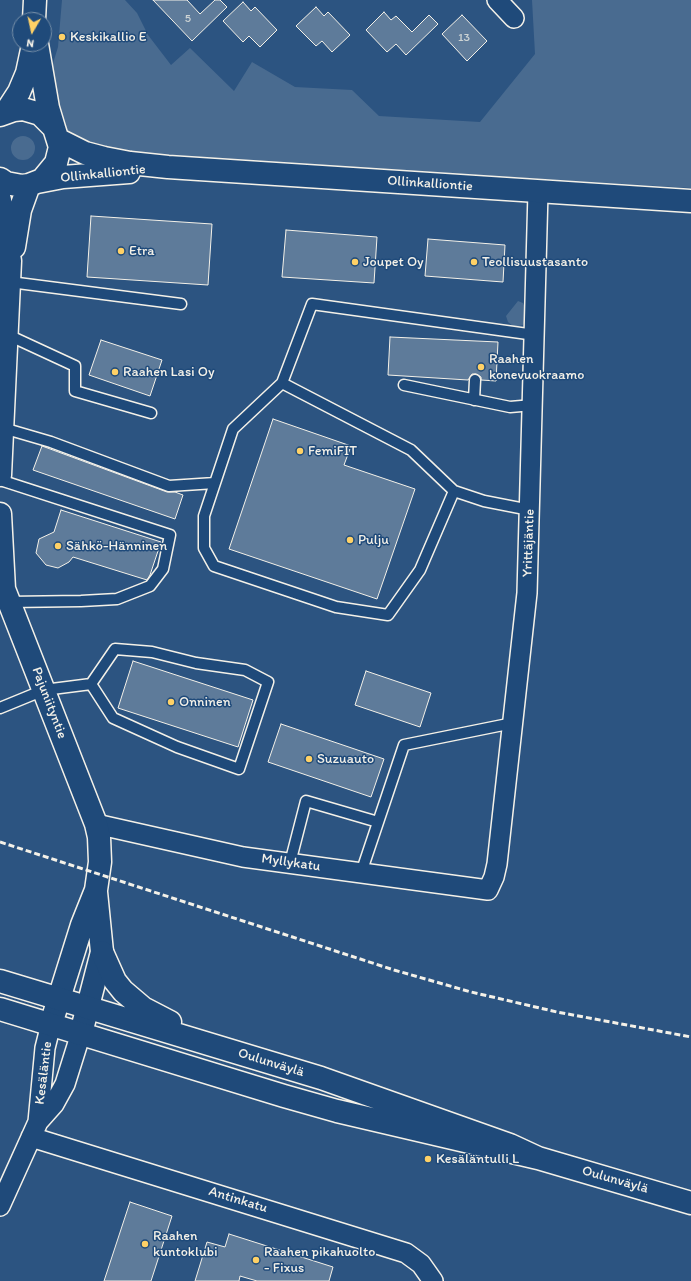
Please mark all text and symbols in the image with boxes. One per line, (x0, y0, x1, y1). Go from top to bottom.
north arrow (12, 12, 52, 52)
house number: 5 (185, 12, 191, 26)
place label: Keskikallio E (70, 29, 146, 45)
house number: 13 (458, 31, 470, 45)
marker: Keskikallio E (57, 32, 67, 42)
text: N (26, 36, 35, 50)
street label: Ollinkalliontie (59, 161, 147, 187)
street label: Ollinkalliontie (387, 173, 473, 195)
place label: Etra (129, 243, 155, 259)
marker: Etra (116, 246, 126, 256)
place label: Joupet Oy (363, 254, 424, 270)
place label: Teollisuustasanto (482, 254, 588, 270)
marker: Joupet Oy (350, 257, 360, 267)
marker: Teollisuustasanto (469, 257, 479, 267)
place label: Raahen konevuokraamo (489, 351, 584, 384)
marker: Raahen konevuokraamo (476, 362, 486, 372)
place label: Raahen Lasi Oy (123, 364, 214, 380)
marker: Raahen Lasi Oy (110, 367, 120, 377)
place label: FemiFIT (308, 443, 357, 459)
marker: FemiFIT (295, 446, 305, 456)
street label: Yrittäjäntie (519, 509, 539, 577)
place label: Pulju (358, 532, 389, 548)
marker: Pulju (345, 535, 355, 545)
place label: Sähkö-Hänninen (66, 538, 167, 554)
marker: Sähkö-Hänninen (53, 541, 63, 551)
street label: Pajuniityntie (28, 665, 70, 741)
place label: Onninen (179, 694, 231, 710)
marker: Onninen (166, 697, 176, 707)
place label: Suzuauto (317, 751, 374, 767)
marker: Suzuauto (304, 754, 314, 764)
street label: Myllykatu (260, 851, 322, 875)
street label: Kesäläntie (32, 1040, 56, 1106)
street label: Oulunväylä (236, 1045, 306, 1081)
place label: Kesäläntulli L (436, 1151, 519, 1167)
marker: Kesäläntulli L (423, 1154, 433, 1164)
street label: Oulunväylä (580, 1162, 650, 1198)
street label: Antinkatu (206, 1183, 270, 1217)
place label: Raahen kuntoklubi (153, 1228, 218, 1260)
marker: Raahen kuntoklubi (140, 1239, 150, 1249)
place label: Raahen pikahuolto - Fixus (264, 1244, 375, 1276)
marker: Raahen pikahuolto - Fixus (251, 1255, 261, 1265)

